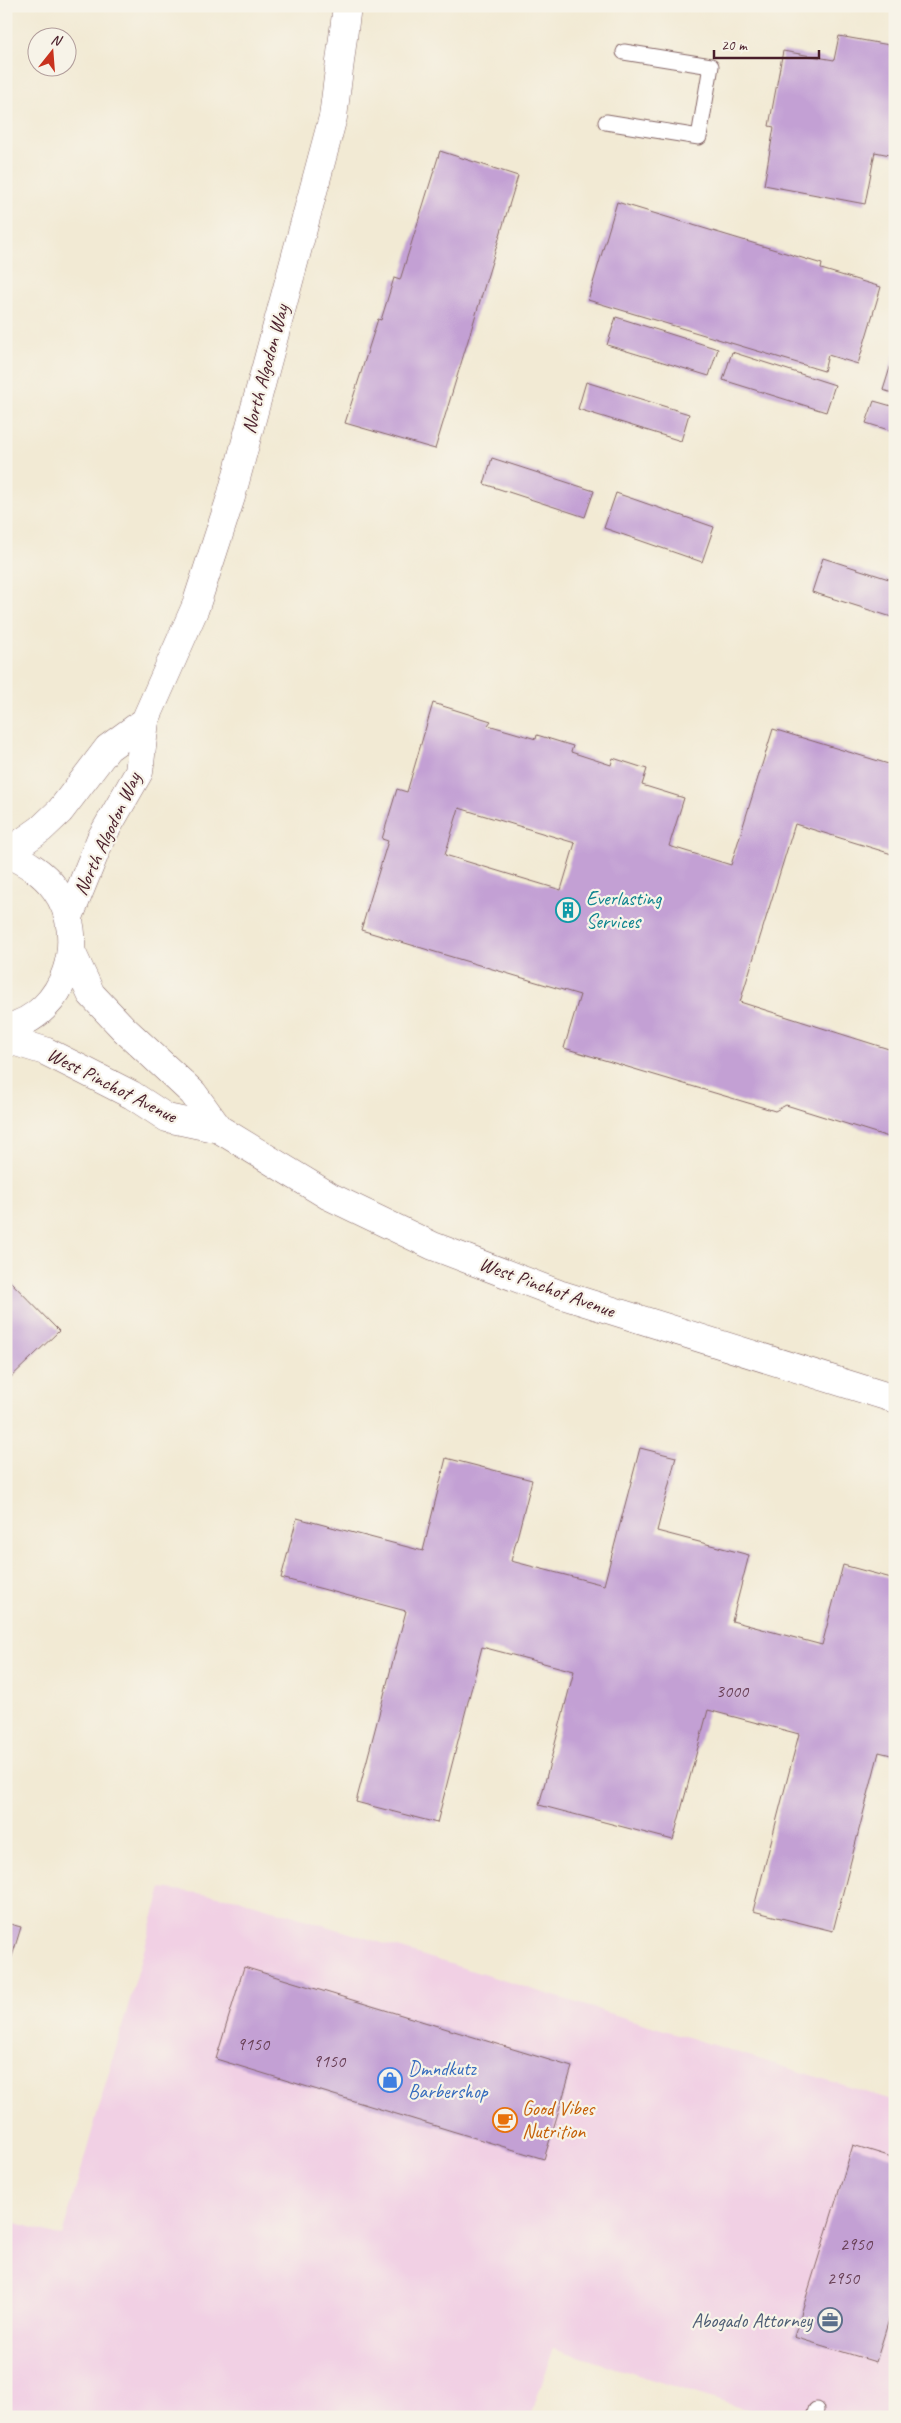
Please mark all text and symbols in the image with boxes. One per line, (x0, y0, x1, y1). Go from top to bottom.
north arrow (28, 28, 78, 78)
scale bar (714, 28, 818, 60)
text: N (49, 31, 65, 50)
text: 20 m (721, 36, 748, 55)
street label: North Algodon Way (236, 301, 295, 436)
street label: North Algodon Way (68, 768, 147, 899)
place label: Everlasting Services (586, 886, 662, 934)
building icon: Everlasting Services (555, 897, 581, 923)
street label: West Pinchot Avenue (43, 1042, 182, 1129)
street label: West Pinchot Avenue (476, 1251, 619, 1324)
house number: 3000 (716, 1680, 750, 1702)
house number: 9150 (237, 2033, 271, 2055)
house number: 9150 (313, 2050, 347, 2072)
place label: Dmndkutz Barbershop (408, 2056, 489, 2104)
shop icon: Dmndkutz Barbershop (377, 2067, 403, 2093)
place label: Good Vibes Nutrition (522, 2096, 596, 2144)
cafe icon: Good Vibes Nutrition (492, 2107, 518, 2133)
house number: 2950 (840, 2233, 874, 2255)
house number: 2950 (827, 2267, 861, 2289)
office icon: Abogado Attorney (817, 2307, 843, 2333)
place label: Abogado Attorney (691, 2308, 813, 2333)

